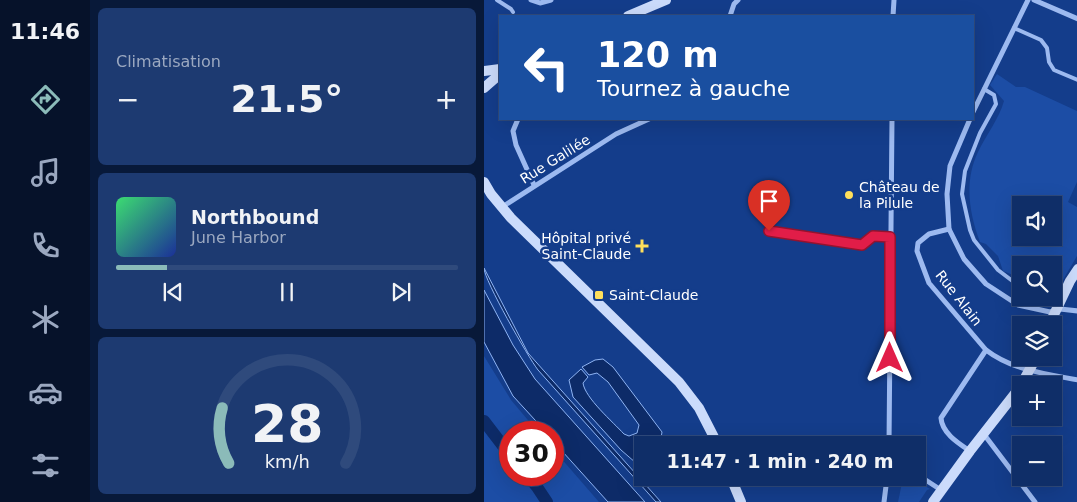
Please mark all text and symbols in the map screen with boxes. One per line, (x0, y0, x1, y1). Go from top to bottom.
text: 11:46 (10, 19, 80, 44)
icon: left (514, 35, 579, 100)
text: 120 m (597, 35, 719, 75)
text: Climatisation (116, 52, 221, 71)
text: Tournez à gauche (597, 76, 790, 101)
text: 21.5° (231, 77, 343, 121)
icon: directions (28, 82, 63, 117)
text: − (116, 83, 139, 116)
text: + (435, 83, 458, 116)
street label: Rue Galilée (517, 131, 593, 187)
icon: music (28, 155, 63, 190)
place label: Château de la Pilule (859, 179, 940, 211)
pin (748, 180, 790, 231)
icon: arrive (755, 187, 783, 215)
marker: Château de la Pilule (843, 189, 855, 201)
map controls (1012, 196, 1062, 486)
button: sound (1012, 196, 1062, 246)
text: Northbound (191, 206, 319, 228)
icon: phone (28, 228, 63, 263)
text: June Harbor (191, 228, 286, 247)
place label: Hôpital privé Saint-Claude (541, 230, 631, 262)
marker: Hôpital privé Saint-Claude (635, 239, 649, 253)
button: search (1012, 256, 1062, 306)
street label: Rue Alain (932, 267, 986, 329)
icon: previous (159, 278, 187, 306)
icon: pause (273, 278, 301, 306)
icon: next (387, 278, 415, 306)
place label: Saint-Claude (609, 287, 698, 303)
marker: Saint-Claude (593, 289, 605, 301)
icon: climate (28, 302, 63, 337)
button: layers (1012, 316, 1062, 366)
position arrow (863, 331, 915, 383)
icon: car (28, 375, 63, 410)
button: + (1012, 376, 1062, 426)
text: 28 (251, 394, 323, 454)
speed limit sign: 30 (499, 421, 564, 486)
button: − (1012, 436, 1062, 486)
icon: filters (28, 448, 63, 483)
text: 11:47 · 1 min · 240 m (666, 450, 894, 472)
text: km/h (264, 451, 310, 472)

